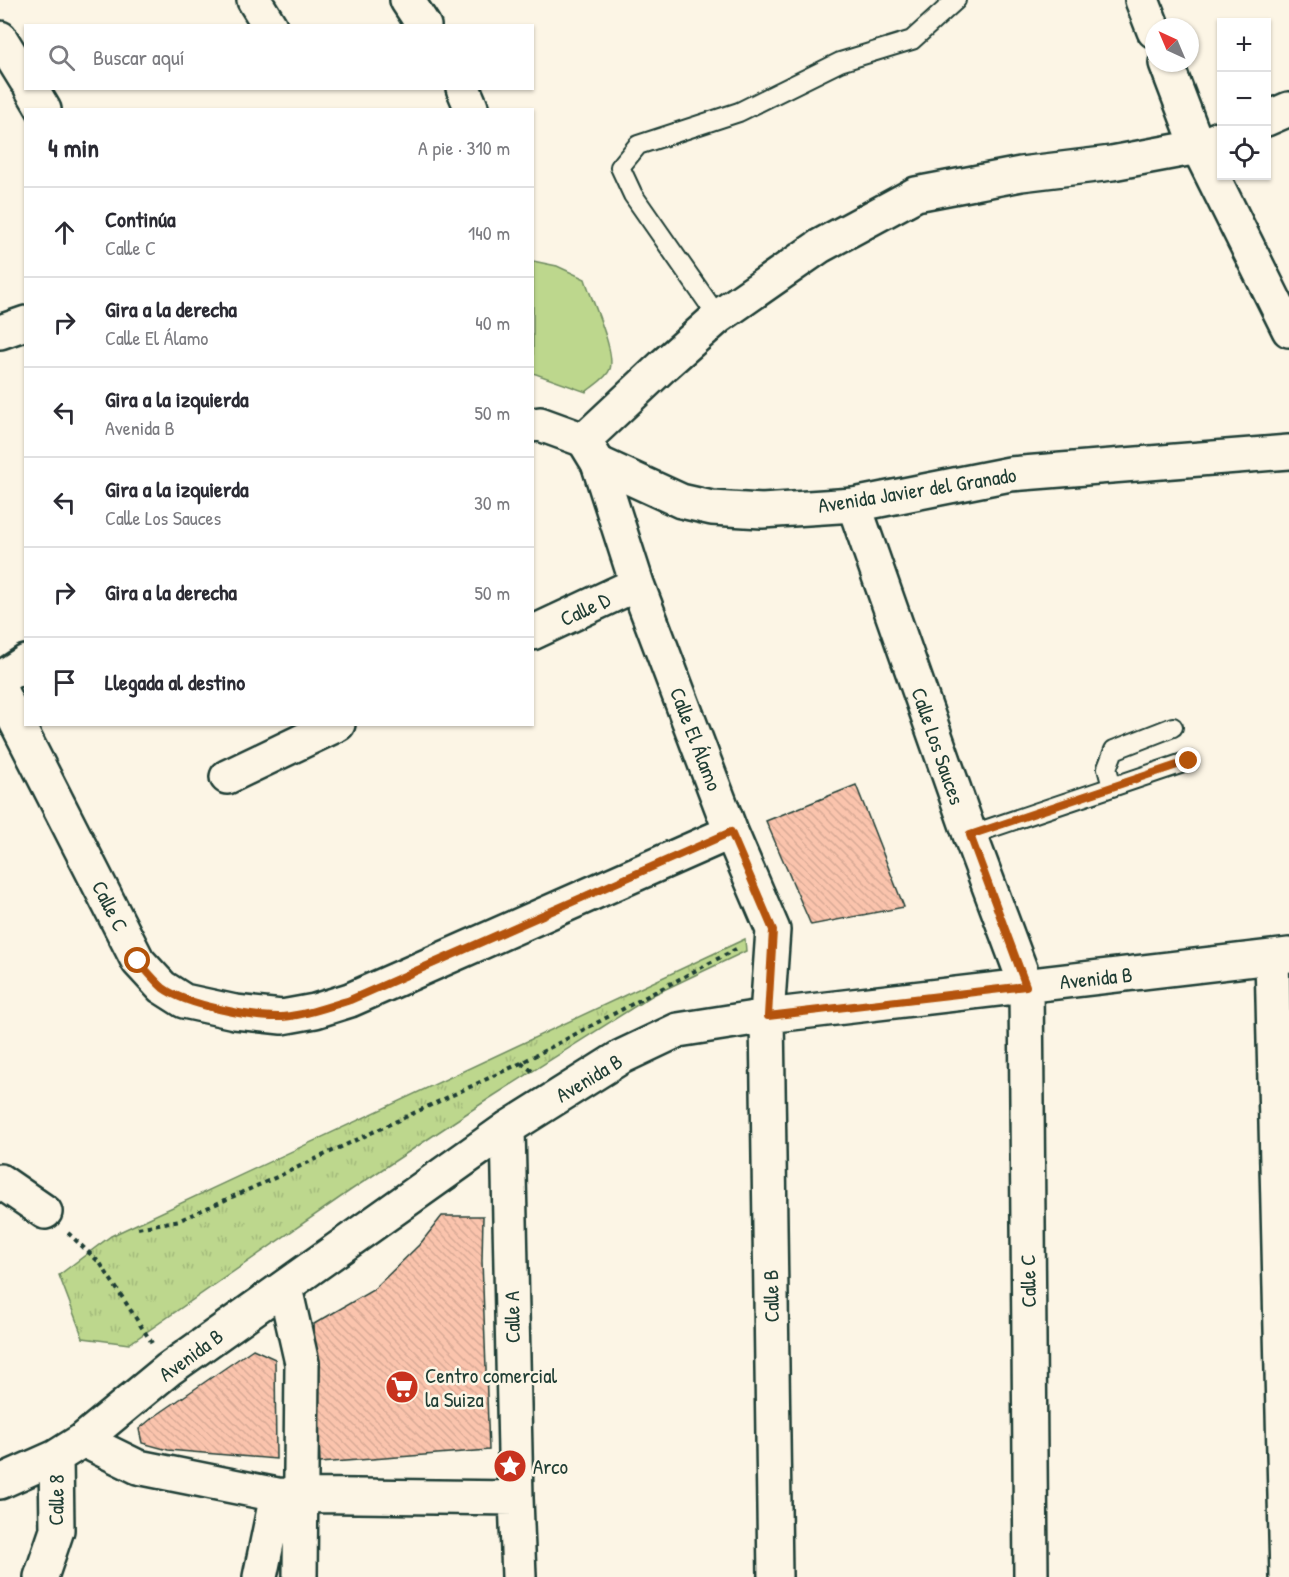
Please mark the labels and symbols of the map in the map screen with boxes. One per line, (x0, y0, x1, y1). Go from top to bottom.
north arrow (1145, 18, 1199, 72)
street label: Avenida Javier del Granado (816, 460, 1018, 520)
street label: Calle D (555, 585, 615, 633)
street label: Calle El Álamo (663, 683, 729, 795)
street label: Calle Los Sauces (904, 684, 972, 808)
route end (1175, 747, 1201, 773)
street label: Calle C (85, 876, 135, 936)
route start (124, 947, 150, 973)
street label: Avenida B (1058, 960, 1134, 996)
street label: Avenida B (550, 1047, 628, 1109)
street label: Calle C (1013, 1254, 1043, 1308)
street label: Calle B (756, 1269, 786, 1323)
street label: Calle A (497, 1291, 527, 1343)
street label: Avenida B (153, 1322, 229, 1388)
place label: Centro comercial la Suiza (425, 1361, 557, 1414)
supermarket icon: Centro comercial la Suiza (384, 1369, 420, 1405)
place icon: Arco (492, 1448, 528, 1484)
place label: Arco (533, 1452, 568, 1481)
street label: Calle 8 (41, 1474, 71, 1526)

